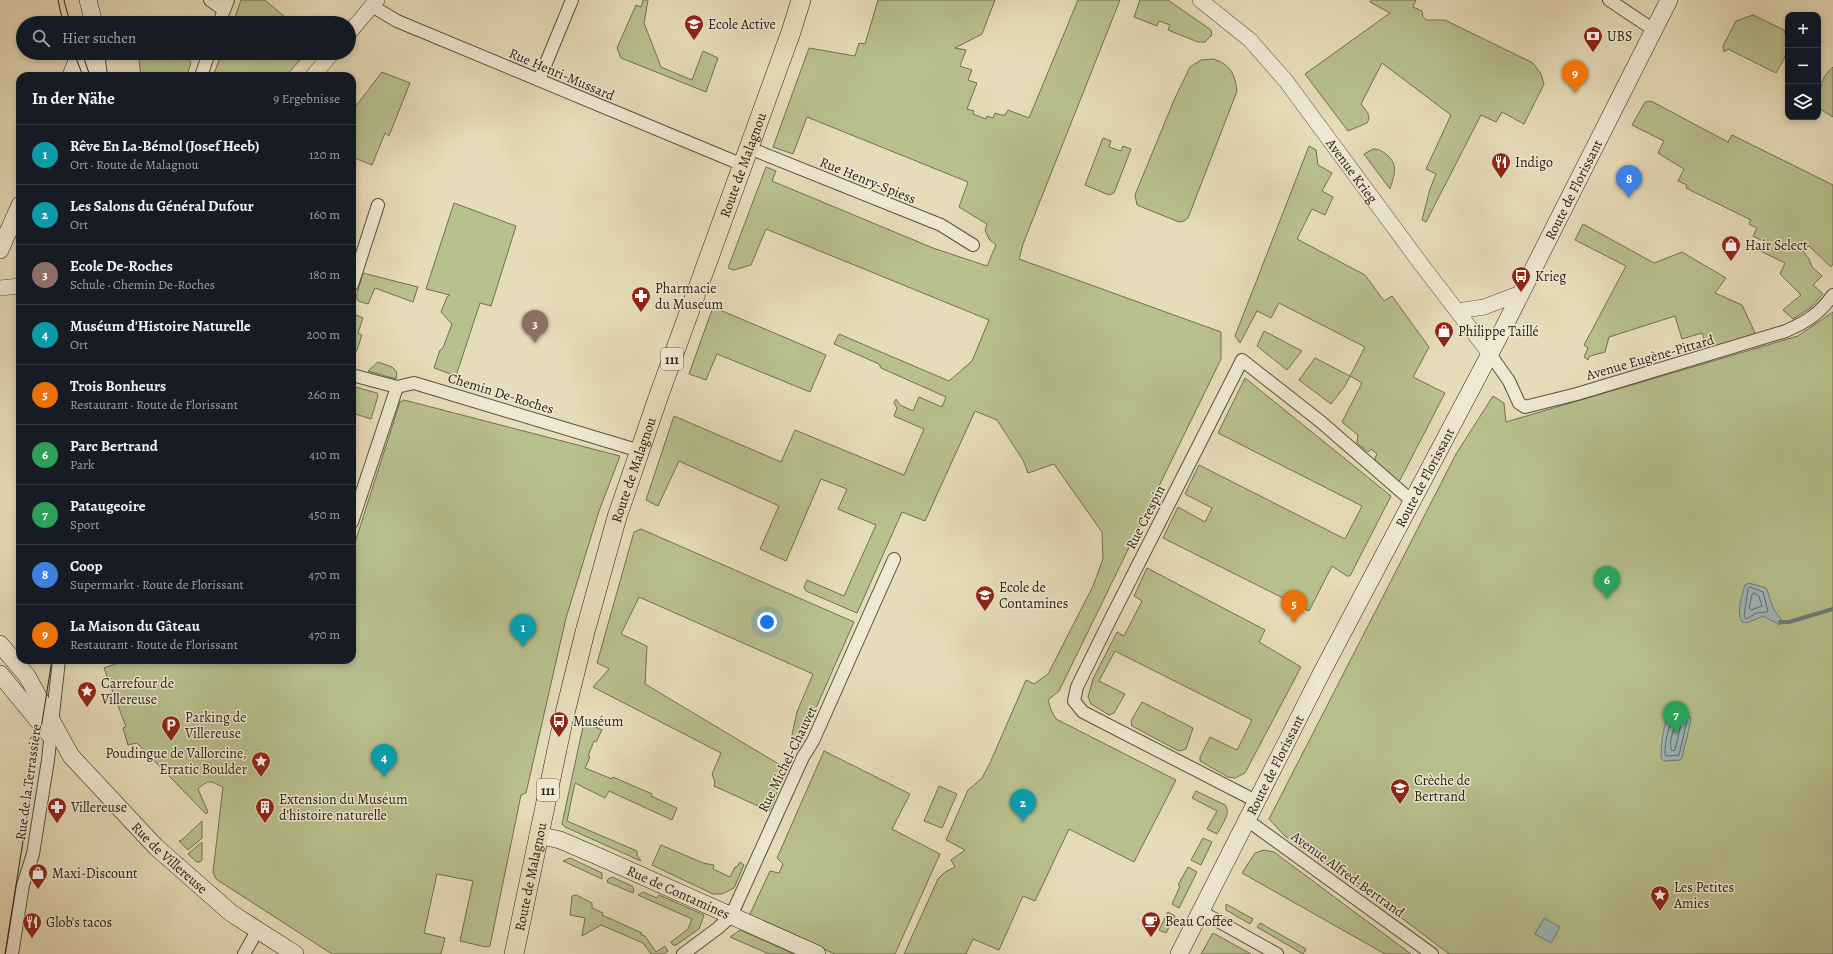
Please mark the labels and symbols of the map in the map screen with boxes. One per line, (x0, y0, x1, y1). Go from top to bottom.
school or university icon: Ecole Active (683, 13, 705, 41)
place label: Ecole Active (708, 15, 776, 34)
bank icon: UBS (1582, 25, 1604, 53)
place label: UBS (1607, 27, 1632, 46)
street label: Rue Henri-Mussard (506, 44, 618, 105)
pin: 9 (1562, 60, 1588, 93)
street label: Route de Malagnou (715, 110, 771, 220)
street label: Avenue Krieg (1321, 134, 1382, 207)
street label: Route de Florissant (1540, 136, 1607, 243)
restaurant icon: Indigo (1490, 151, 1512, 179)
street label: Rue Henry-Spiess (817, 153, 919, 208)
place label: Indigo (1515, 153, 1553, 172)
pin: 8 (1616, 165, 1642, 198)
shop icon: Hair Select (1720, 234, 1742, 262)
place label: Hair Select (1745, 236, 1808, 255)
bus stop icon: Krieg (1510, 265, 1532, 293)
place label: Krieg (1535, 267, 1566, 286)
place label: Pharmacie du Museum (655, 279, 723, 314)
pharmacy icon: Pharmacie du Museum (630, 285, 652, 313)
pin: 3 (522, 310, 548, 343)
shop icon: Philippe Taillé (1433, 320, 1455, 348)
place label: Philippe Taillé (1458, 322, 1539, 341)
street label: Avenue Eugène-Pittard (1583, 330, 1717, 385)
road number: 111 (661, 348, 683, 370)
street label: Chemin De-Roches (445, 368, 556, 419)
street label: Route de Malagnou (607, 414, 661, 525)
street label: Route de Florissant (1391, 424, 1459, 531)
street label: Rue Crespin (1121, 482, 1170, 552)
pin: 6 (1594, 566, 1620, 599)
place label: Ecole de Contamines (999, 578, 1068, 613)
school or university icon: Ecole de Contamines (974, 584, 996, 612)
pin: 5 (1281, 590, 1307, 623)
your location (757, 612, 777, 632)
pin: 1 (510, 614, 536, 647)
place label: Carrefour de Villereuse (100, 674, 174, 709)
place icon: Carrefour de Villereuse (76, 680, 98, 708)
pin: 7 (1663, 701, 1689, 734)
street label: Rue Michel-Chauvet (753, 703, 822, 816)
place label: Parking de Villereuse (184, 708, 246, 743)
bus stop icon: Muséum (548, 710, 570, 738)
street label: Route de Florissant (1242, 711, 1309, 819)
place label: Muséum (573, 712, 624, 731)
parking icon: Parking de Villereuse (160, 714, 182, 742)
street label: Rue de la Terrassière (11, 723, 46, 841)
place label: Poudingue de Vallorcine, Erratic Boulder (106, 744, 248, 779)
pin: 4 (371, 744, 397, 777)
place icon: Poudingue de Vallorcine, Erratic Boulder (250, 750, 272, 778)
place label: Crèche de Bertrand (1414, 771, 1470, 806)
school or university icon: Crèche de Bertrand (1389, 777, 1411, 805)
road number: 111 (537, 779, 559, 801)
pin: 2 (1010, 789, 1036, 822)
place label: Extension du Muséum d’histoire naturelle (279, 790, 408, 825)
pharmacy icon: Villereuse (46, 796, 68, 824)
building icon: Extension du Muséum d’histoire naturelle (254, 796, 276, 824)
place label: Villereuse (70, 798, 127, 817)
street label: Rue de Villereuse (127, 818, 212, 898)
street label: Route de Malagnou (510, 820, 551, 933)
street label: Avenue Alfred-Bertrand (1286, 826, 1409, 922)
street label: Rue de Contamines (624, 861, 733, 924)
shop icon: Maxi-Discount (27, 862, 49, 890)
place label: Maxi-Discount (52, 864, 138, 883)
place label: Les Petites Amies (1673, 878, 1734, 913)
place icon: Les Petites Amies (1649, 884, 1671, 912)
cafe icon: Beau Coffee (1140, 910, 1162, 938)
restaurant icon: Glob's tacos (21, 911, 43, 939)
place label: Beau Coffee (1165, 912, 1233, 931)
place label: Glob's tacos (46, 913, 112, 932)

